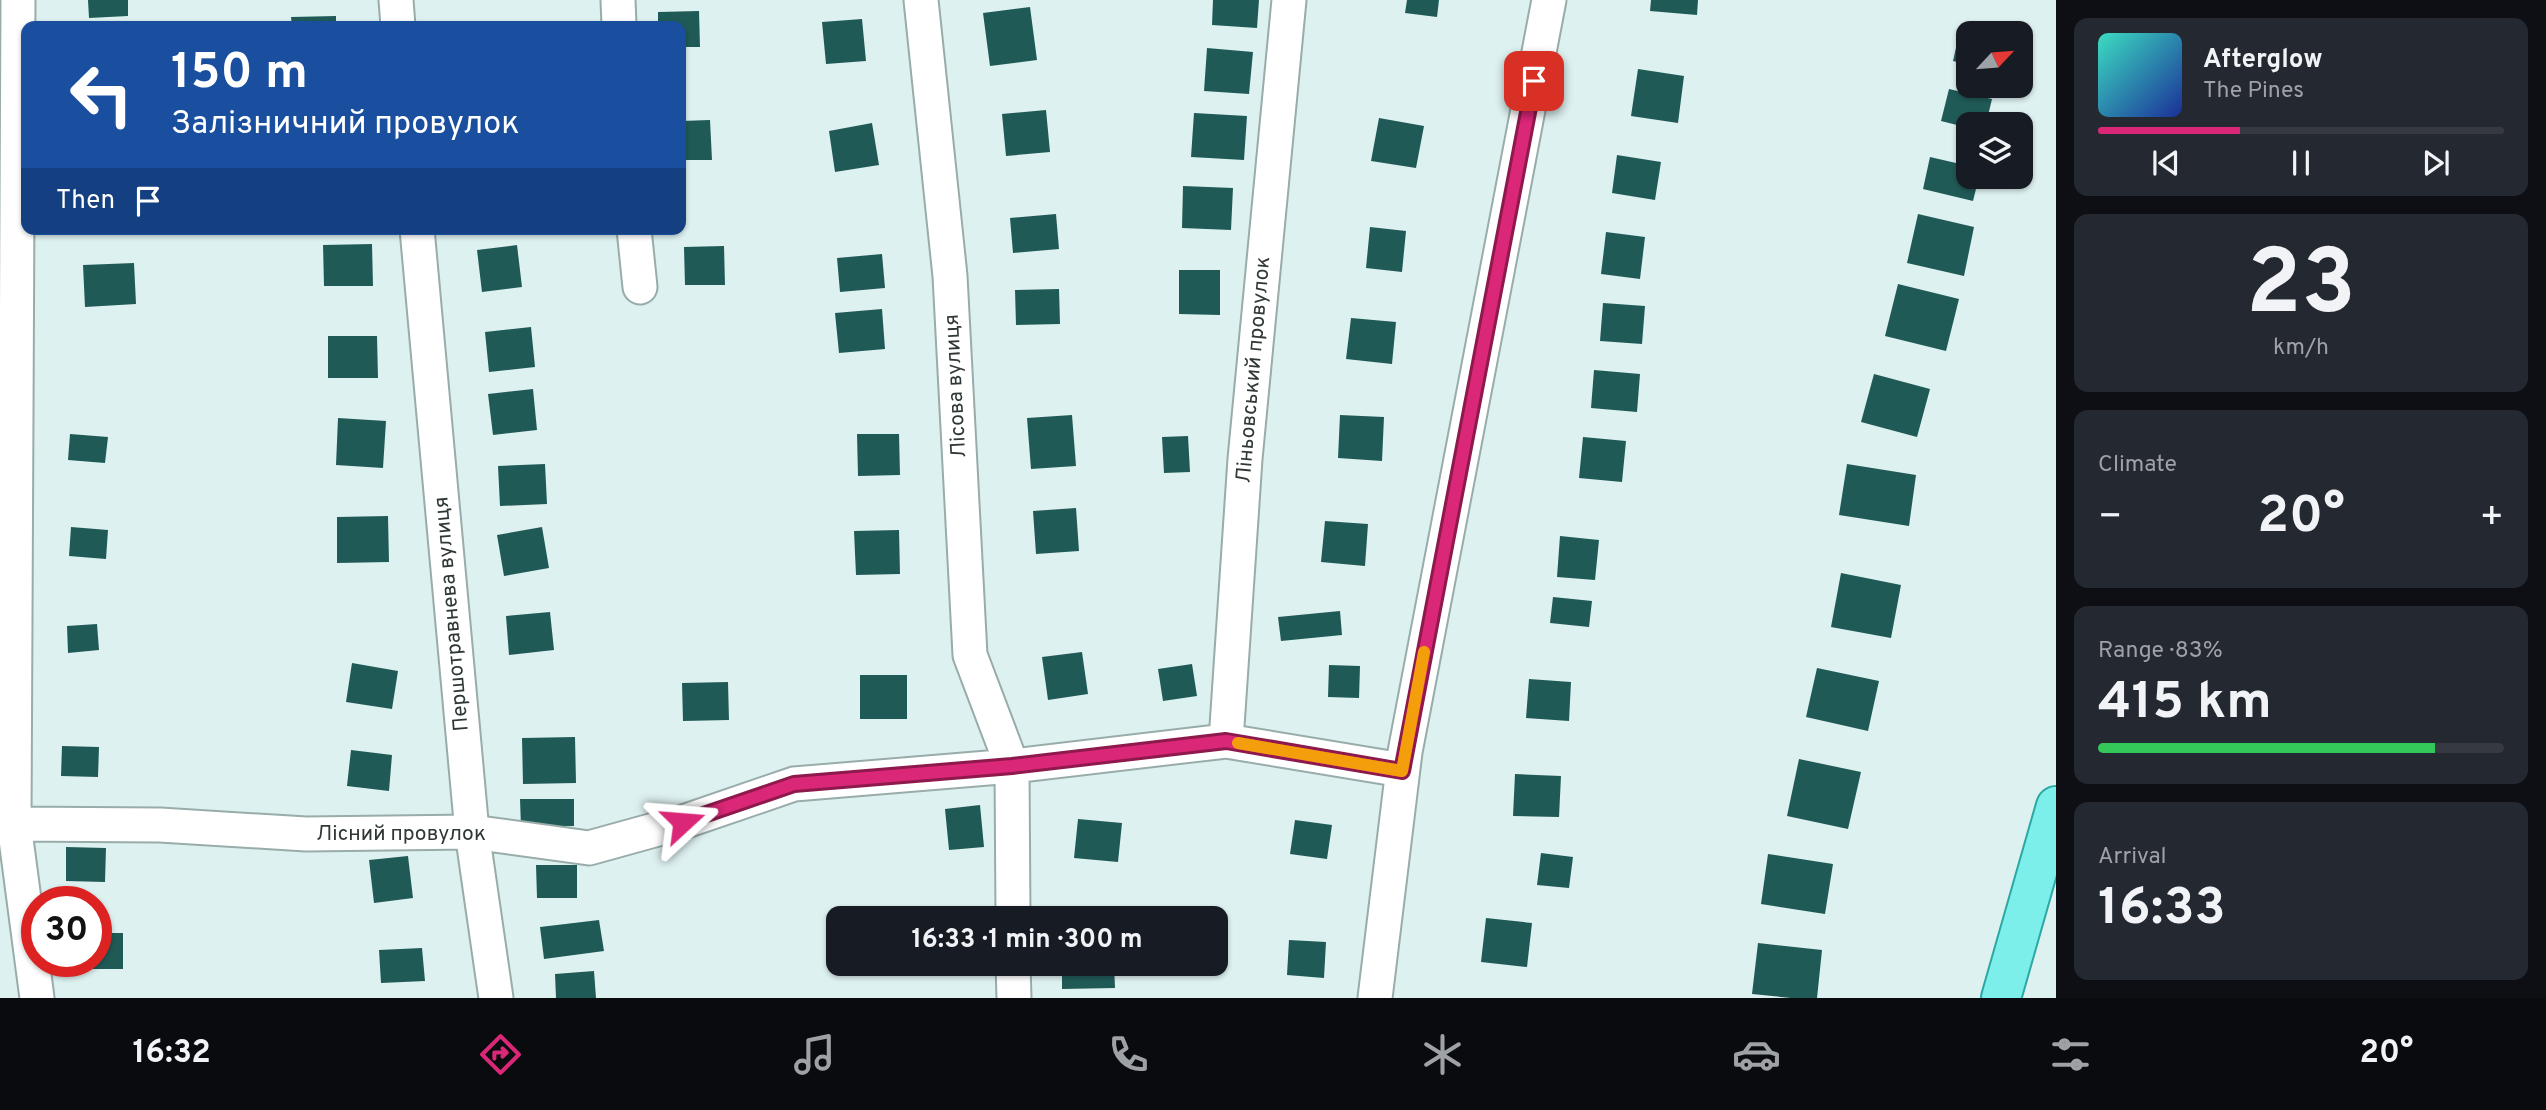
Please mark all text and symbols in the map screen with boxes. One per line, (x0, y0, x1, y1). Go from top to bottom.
north arrow (1956, 21, 2034, 98)
map controls (1956, 21, 2033, 189)
text: 150 m (171, 44, 308, 106)
text: Afterglow (2203, 44, 2323, 77)
icon: left (56, 49, 147, 140)
pin (1504, 51, 1564, 111)
icon: arrive (1515, 62, 1553, 100)
text: The Pines (2203, 77, 2304, 106)
text: Залізничний провулок (171, 105, 520, 145)
button: layers (1956, 112, 2033, 189)
icon: previous (2147, 144, 2185, 182)
icon: pause (2282, 144, 2320, 182)
icon: next (2417, 144, 2455, 182)
icon: arrive (129, 182, 167, 220)
text: Then (56, 185, 115, 218)
text: 23 (2246, 231, 2356, 346)
street label: Ліньовський провулок (1231, 255, 1277, 485)
street label: Лісова вулиця (939, 313, 973, 459)
text: km/h (2273, 334, 2329, 363)
text: Climate (2098, 451, 2177, 480)
text: 20° (2257, 485, 2345, 551)
text: − (2098, 494, 2123, 543)
text: + (2479, 494, 2504, 543)
street label: Першотравнева вулиця (428, 496, 476, 732)
text: Range · 83% (2098, 637, 2223, 666)
text: 415 km (2098, 671, 2272, 737)
position arrow (646, 785, 720, 859)
street label: Лісний провулок (316, 821, 486, 848)
text: Arrival (2098, 843, 2167, 872)
text: 16:33 (2098, 877, 2226, 943)
speed limit sign: 30 (21, 886, 112, 977)
text: 16:33 · 1 min · 300 m (911, 924, 1143, 957)
icon: directions (476, 1030, 525, 1079)
icon: music (790, 1030, 839, 1079)
icon: phone (1104, 1030, 1153, 1079)
icon: climate (1418, 1030, 1467, 1079)
icon: car (1732, 1030, 1781, 1079)
icon: filters (2046, 1030, 2095, 1079)
text: 16:32 (132, 1034, 211, 1074)
text: 20° (2360, 1034, 2413, 1074)

